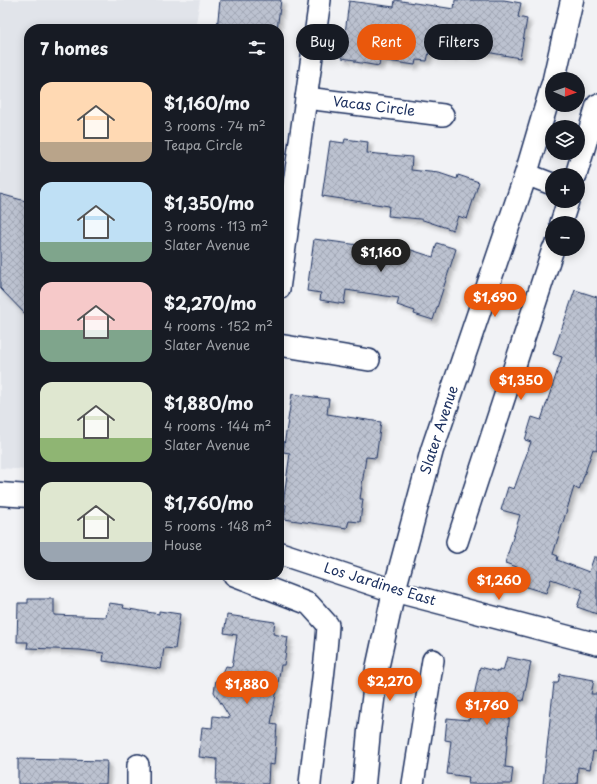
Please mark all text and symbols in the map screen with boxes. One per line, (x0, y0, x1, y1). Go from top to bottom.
chip: Buy (296, 24, 349, 60)
chip: Rent (357, 24, 416, 60)
chip: Filters (424, 24, 493, 60)
text: 7 homes (40, 35, 108, 61)
icon: filters (246, 37, 268, 59)
north arrow (545, 72, 585, 112)
map controls (545, 72, 585, 256)
text: $1,160/mo (164, 90, 250, 116)
street label: Vacas Circle (332, 90, 417, 121)
icon: home (72, 98, 120, 146)
text: 3 rooms · 74 m² (164, 116, 266, 135)
button: layers (545, 120, 585, 160)
text: Teapa Circle (164, 135, 243, 154)
button: + (545, 168, 585, 208)
text: $1,350/mo (164, 190, 254, 216)
icon: home (72, 198, 120, 246)
text: 3 rooms · 113 m² (164, 216, 268, 235)
button: − (545, 216, 585, 256)
text: Slater Avenue (164, 235, 250, 254)
pin: $1,160 (348, 239, 414, 273)
text: $1,160 (360, 242, 402, 261)
pin: $1,690 (462, 284, 528, 318)
text: $1,690 (473, 287, 517, 306)
text: $2,270/mo (164, 290, 256, 316)
icon: home (72, 298, 120, 346)
text: 4 rooms · 152 m² (164, 316, 273, 335)
text: Slater Avenue (164, 335, 250, 354)
pin: $1,350 (488, 367, 554, 401)
text: $1,350 (499, 370, 543, 389)
street label: Slater Avenue (414, 382, 463, 477)
text: $1,880/mo (164, 390, 253, 416)
icon: home (72, 398, 120, 446)
text: 4 rooms · 144 m² (164, 416, 272, 435)
text: Slater Avenue (164, 435, 250, 454)
text: $1,760/mo (164, 490, 253, 516)
icon: home (72, 498, 120, 546)
text: 5 rooms · 148 m² (164, 516, 272, 535)
text: House (164, 535, 202, 554)
street label: Los Jardines East (322, 557, 439, 611)
pin: $1,260 (466, 567, 532, 601)
text: $1,260 (477, 570, 521, 589)
pin: $2,270 (357, 668, 423, 702)
pin: $1,880 (214, 671, 280, 705)
text: $2,270 (367, 671, 413, 690)
text: $1,880 (225, 674, 269, 693)
pin: $1,760 (454, 692, 520, 726)
text: $1,760 (465, 695, 509, 714)

